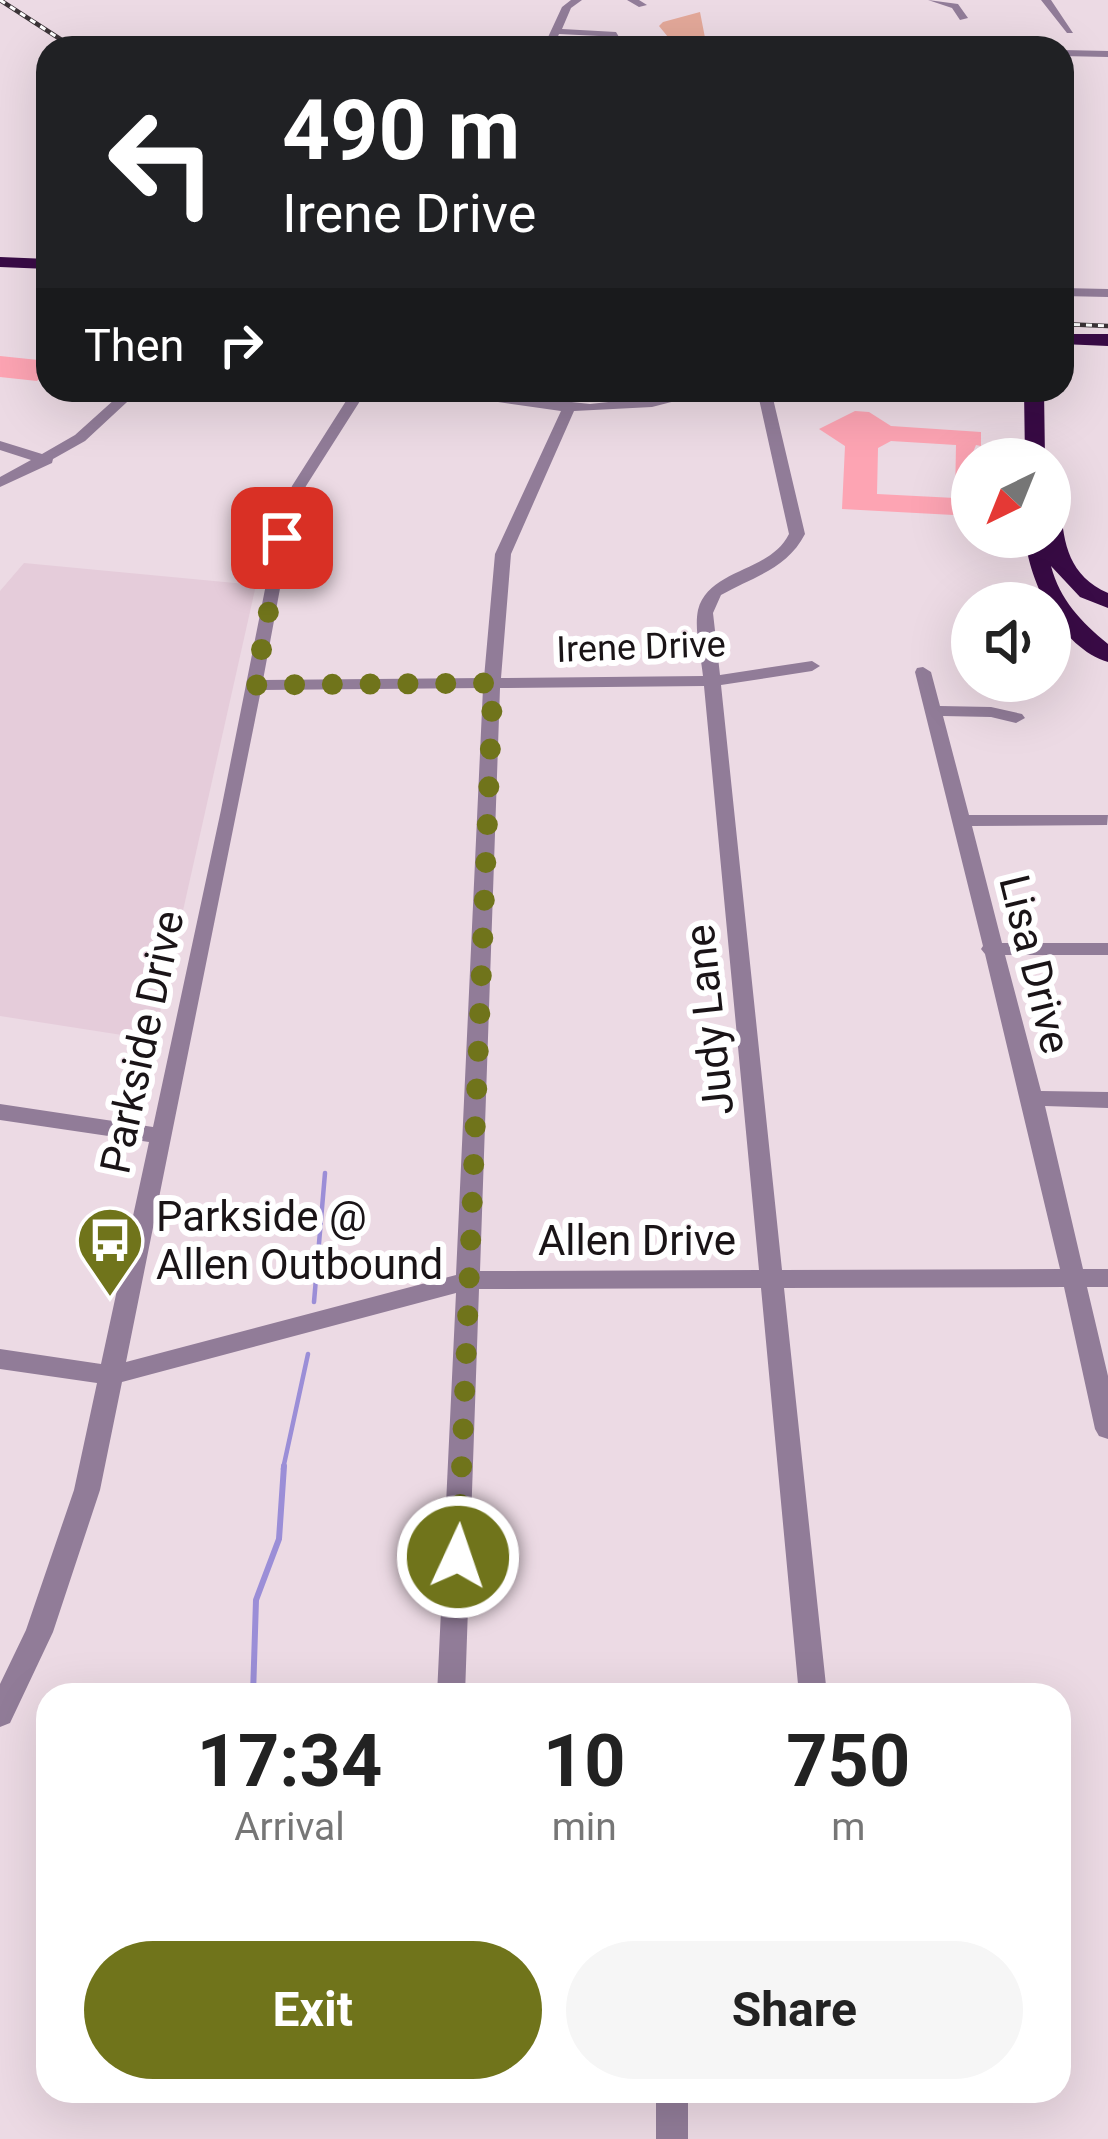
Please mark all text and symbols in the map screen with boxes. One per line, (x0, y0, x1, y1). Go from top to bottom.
text: 490 m (282, 81, 520, 180)
icon: left (84, 84, 240, 240)
text: Irene Drive (282, 182, 536, 245)
icon: right (208, 312, 274, 378)
text: Then (84, 319, 184, 372)
north arrow (951, 438, 1071, 558)
map controls (951, 438, 1071, 702)
pin (231, 487, 333, 589)
icon: arrive (249, 505, 315, 571)
button: sound (951, 582, 1071, 702)
street label: Irene Drive (556, 623, 726, 671)
street label: Lisa Drive (989, 870, 1081, 1058)
street label: Parkside Drive (90, 906, 194, 1178)
street label: Judy Lane (675, 922, 743, 1118)
place label: Parkside @ Allen Outbound (156, 1192, 443, 1289)
bus stop icon: Parkside @ Allen Outbound (75, 1205, 145, 1299)
street label: Allen Drive (538, 1216, 736, 1265)
position arrow (395, 1494, 521, 1620)
text: 17:34 (197, 1719, 382, 1804)
text: 10 (543, 1719, 626, 1804)
text: 750 (786, 1719, 910, 1804)
text: Arrival (234, 1804, 345, 1850)
text: min (552, 1804, 617, 1850)
text: m (831, 1804, 865, 1850)
button: Exit (84, 1941, 542, 2079)
button: Share (566, 1941, 1023, 2079)

